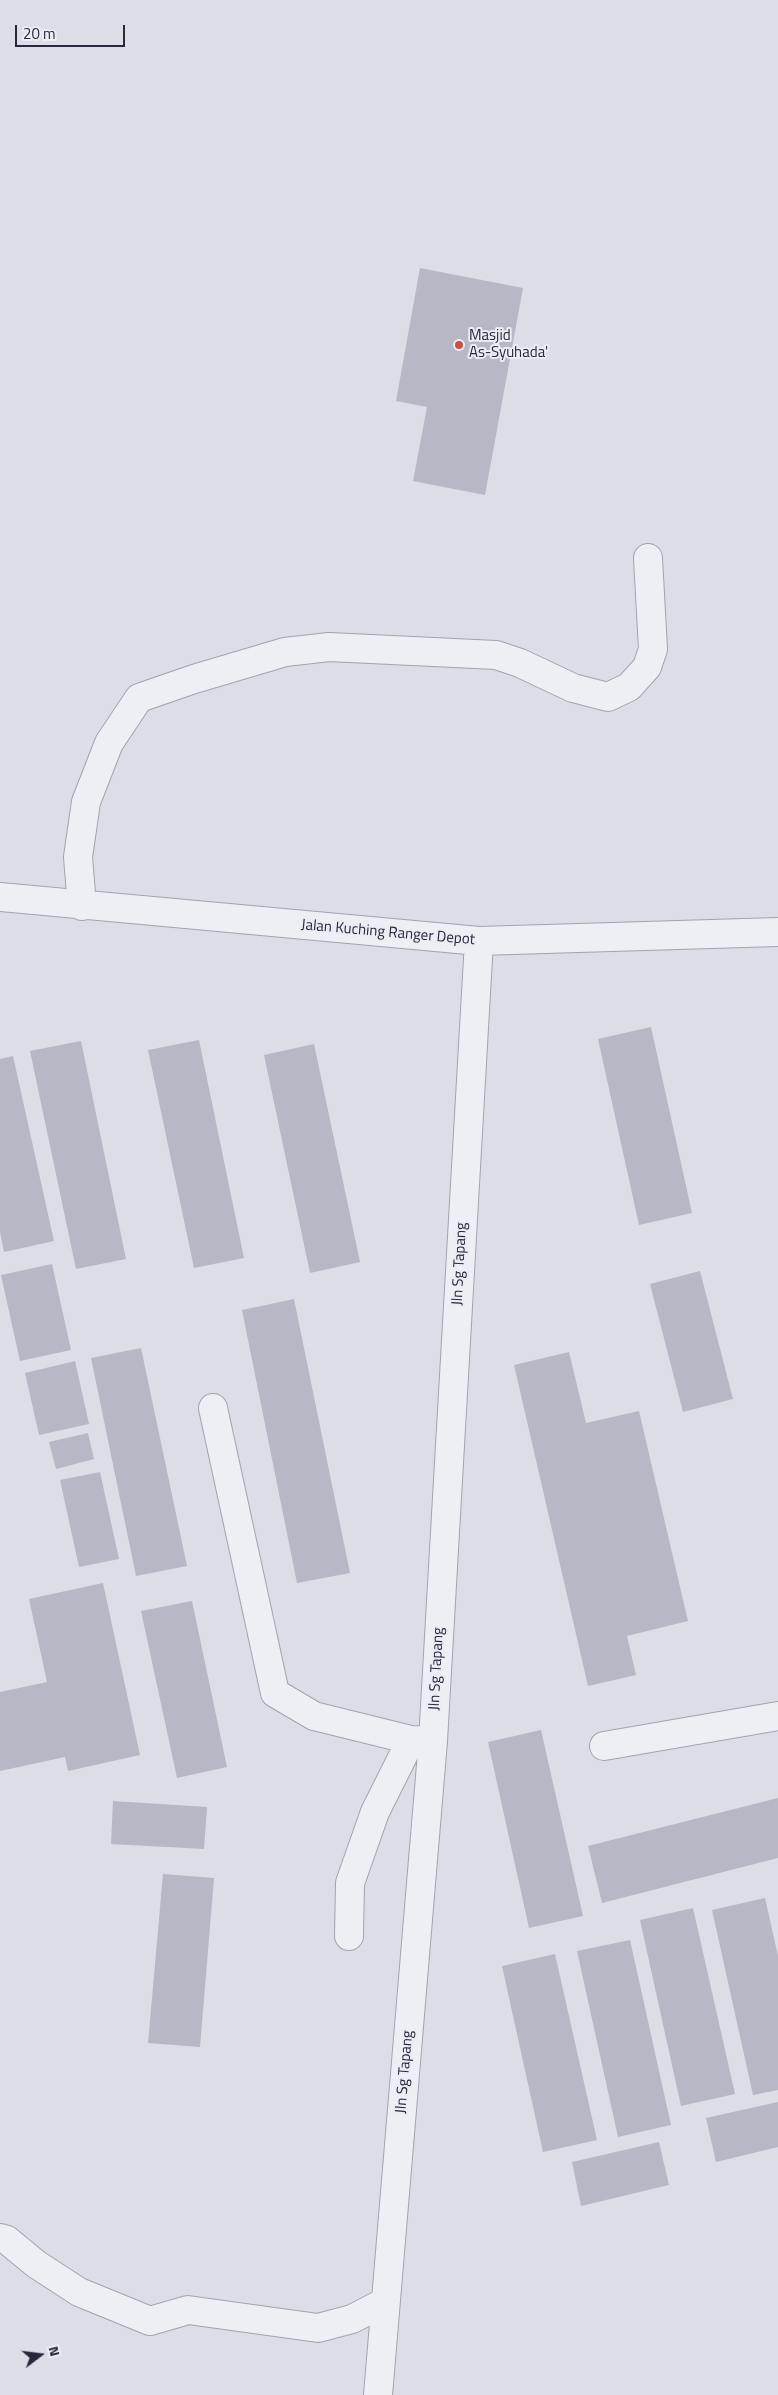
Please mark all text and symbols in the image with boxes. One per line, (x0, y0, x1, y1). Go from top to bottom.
scale bar (18, 15, 128, 47)
text: 20 m (23, 22, 56, 45)
place label: Masjid As-Syuhada' (469, 327, 548, 362)
marker: Masjid As-Syuhada' (453, 339, 465, 351)
street label: Jalan Kuching Ranger Depot (300, 916, 476, 950)
street label: Jln Sg Tapang (449, 1222, 471, 1306)
street label: Jln Sg Tapang (426, 1627, 448, 1711)
street label: Jln Sg Tapang (392, 2030, 418, 2114)
north arrow (15, 2330, 65, 2380)
text: N (44, 2344, 66, 2358)

